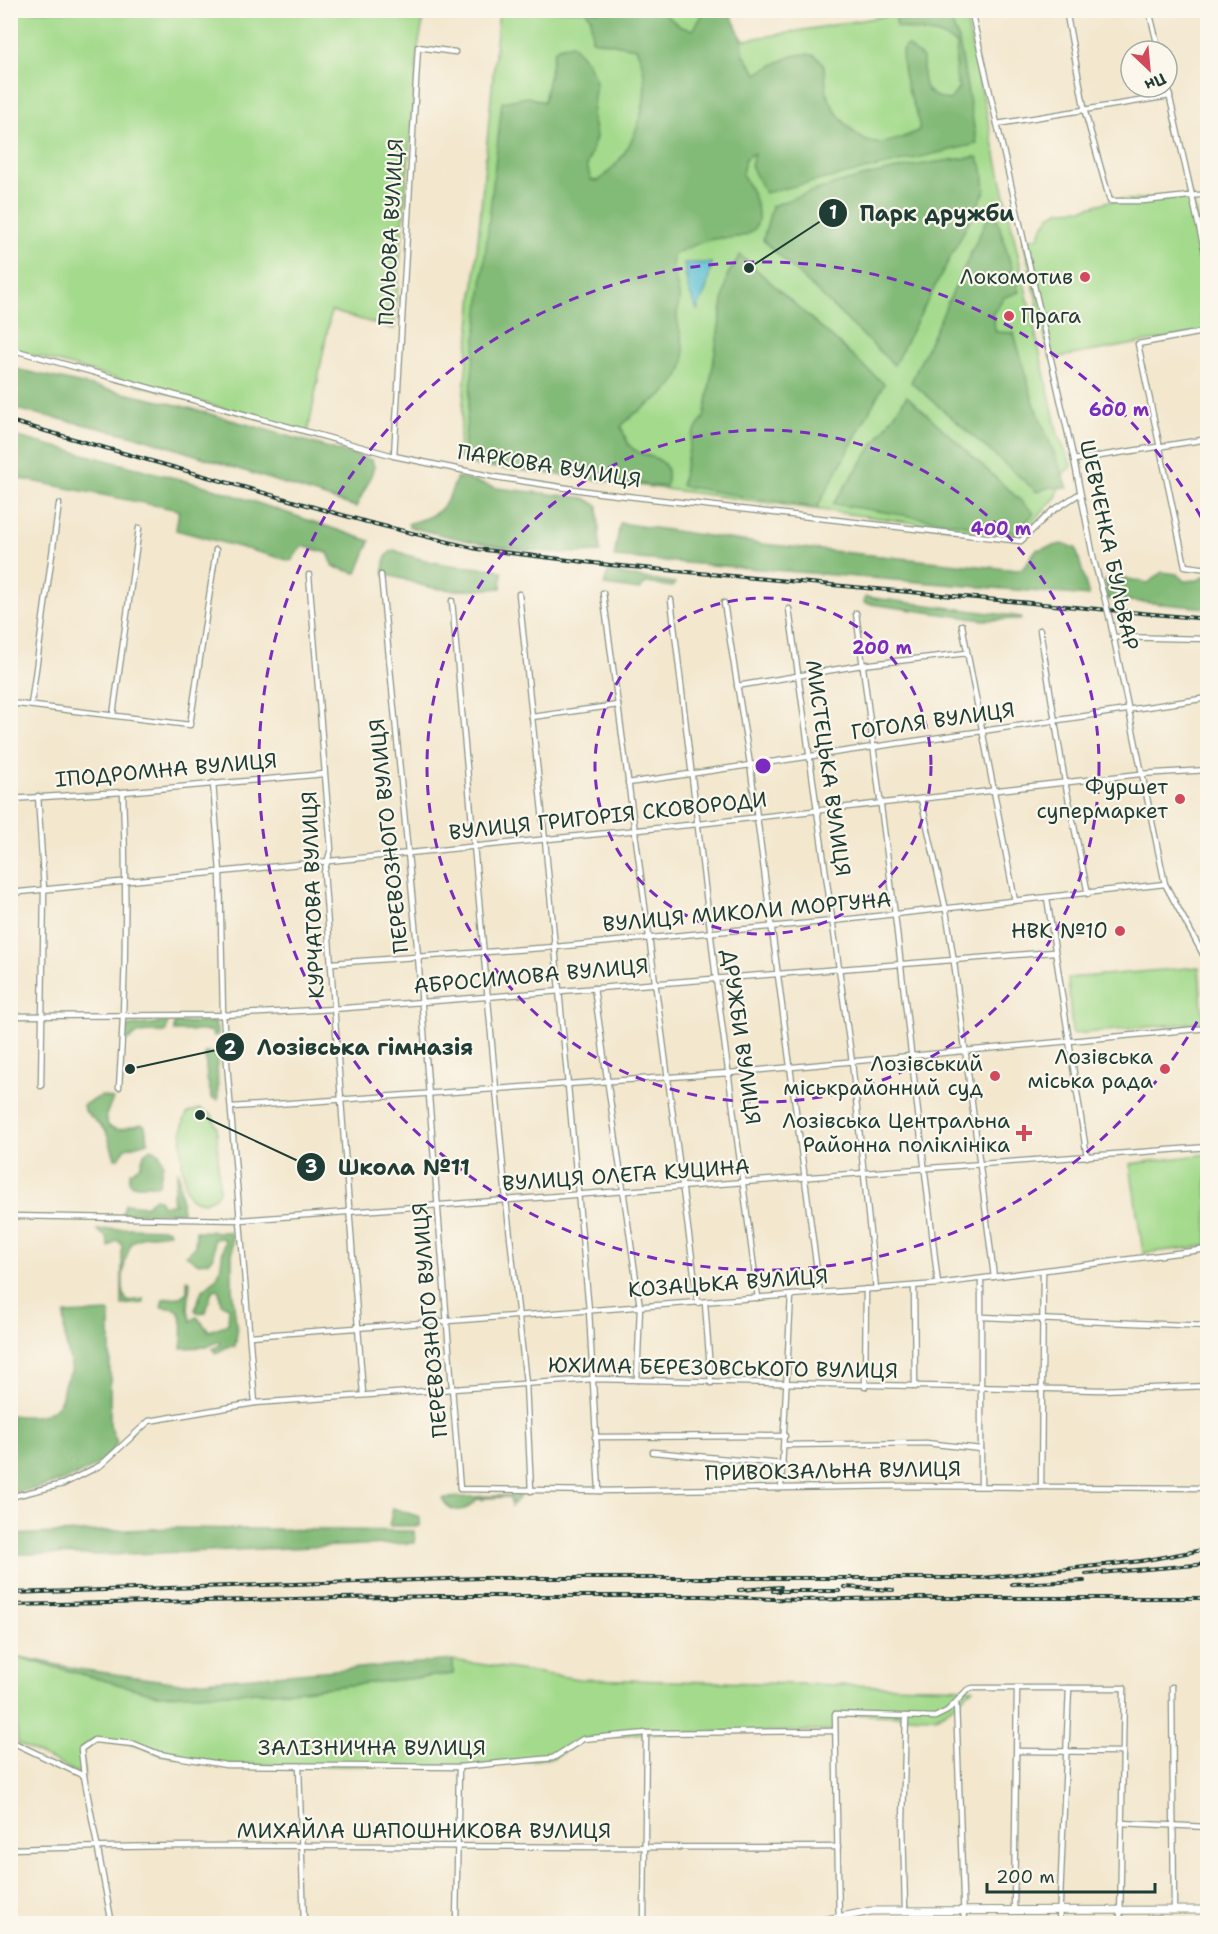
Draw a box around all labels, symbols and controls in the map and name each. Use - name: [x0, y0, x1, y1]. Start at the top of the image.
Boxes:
- north arrow: [1119, 39, 1179, 99]
- text: Пн: [1141, 68, 1169, 96]
- street label: ПОЛЬОВА ВУЛИЦЯ: [372, 138, 410, 326]
- callout: Парк дружби: [818, 193, 1027, 233]
- text: Парк дружби: [860, 199, 1014, 228]
- text: 1: [829, 201, 837, 225]
- place label: Локомотив: [960, 263, 1073, 291]
- marker: Локомотив: [1078, 270, 1092, 284]
- place label: Прага: [1021, 302, 1081, 330]
- marker: Прага: [1002, 309, 1016, 323]
- text: 600 m: [1089, 398, 1150, 422]
- street label: ШЕВЧЕНКА БУЛЬВАР: [1073, 437, 1145, 653]
- street label: ПАРКОВА ВУЛИЦЯ: [455, 438, 643, 494]
- text: 400 m: [971, 517, 1032, 541]
- text: 200 m: [852, 636, 913, 660]
- street label: МИСТЕЦЬКА ВУЛИЦЯ: [799, 658, 857, 878]
- street label: ГОГОЛЯ ВУЛИЦЯ: [849, 696, 1017, 746]
- street label: ПЕРЕВОЗНОГО ВУЛИЦЯ: [363, 717, 415, 955]
- street label: ІПОДРОМНА ВУЛИЦЯ: [54, 746, 278, 794]
- centre of rings: [753, 756, 773, 776]
- place label: Фуршет супермаркет: [1036, 773, 1168, 825]
- street label: ВУЛИЦЯ ГРИГОРІЯ СКОВОРОДИ: [448, 785, 768, 847]
- street label: КУРЧАТОВА ВУЛИЦЯ: [295, 791, 331, 999]
- marker: Фуршет супермаркет: [1173, 792, 1187, 806]
- street label: ВУЛИЦЯ МИКОЛИ МОРГУНА: [601, 885, 893, 939]
- place label: НВК №10: [1011, 917, 1108, 945]
- marker: НВК №10: [1113, 924, 1127, 938]
- street label: ДРУЖБИ ВУЛИЦЯ: [715, 948, 767, 1126]
- street label: АБРОСИМОВА ВУЛИЦЯ: [412, 952, 650, 1000]
- callout: Лозівська гімназія: [215, 1027, 486, 1067]
- text: Лозівська гімназія: [257, 1033, 473, 1062]
- text: 2: [224, 1036, 237, 1060]
- place label: Лозівська міська рада: [1028, 1043, 1153, 1095]
- place label: Лозівський міськрайонний суд: [783, 1050, 983, 1102]
- marker: Лозівська міська рада: [1158, 1062, 1172, 1076]
- marker: Лозівський міськрайонний суд: [988, 1069, 1002, 1083]
- place label: Лозівська Центральна Районна поліклініка: [782, 1107, 1010, 1159]
- marker: Лозівська Центральна Районна поліклініка: [1015, 1124, 1033, 1142]
- callout: Школа №11: [296, 1147, 482, 1187]
- street label: ВУЛИЦЯ ОЛЕГА КУЦИНА: [501, 1152, 751, 1198]
- text: Школа №11: [338, 1153, 470, 1182]
- text: 3: [305, 1155, 317, 1179]
- street label: ПЕРЕВОЗНОГО ВУЛИЦЯ: [406, 1201, 454, 1439]
- street label: КОЗАЦЬКА ВУЛИЦЯ: [627, 1262, 829, 1304]
- street label: ЮХИМА БЕРЕЗОВСЬКОГО ВУЛИЦЯ: [548, 1351, 898, 1385]
- street label: ПРИВОКЗАЛЬНА ВУЛИЦЯ: [705, 1455, 961, 1487]
- street label: ЗАЛІЗНИЧНА ВУЛИЦЯ: [258, 1734, 486, 1762]
- street label: МИХАЙЛА ШАПОШНИКОВА ВУЛИЦЯ: [237, 1817, 611, 1845]
- scale bar: [987, 1856, 1155, 1894]
- text: 200 m: [996, 1865, 1055, 1889]

